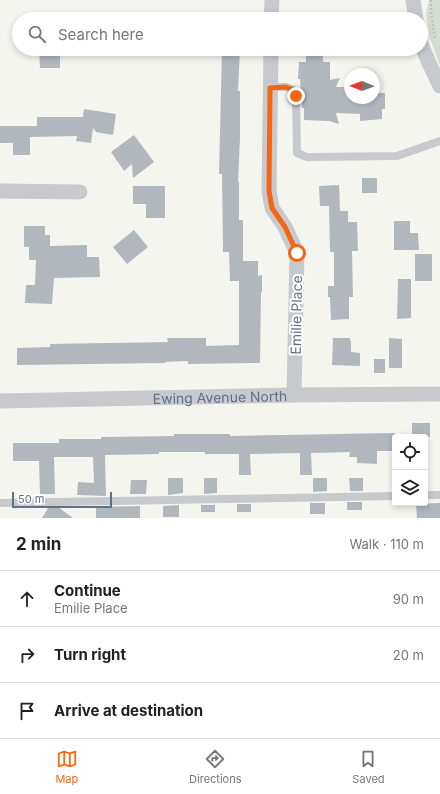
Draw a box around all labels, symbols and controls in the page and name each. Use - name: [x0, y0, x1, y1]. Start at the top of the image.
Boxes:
- search box: [12, 12, 428, 56]
- icon: search: [26, 23, 48, 45]
- text: Search here: [58, 25, 144, 44]
- north arrow: [344, 68, 380, 104]
- route end: [287, 87, 305, 105]
- route start: [288, 244, 306, 262]
- street label: Emilie Place: [287, 275, 305, 355]
- street label: Ewing Avenue North: [152, 387, 287, 406]
- map controls: [392, 434, 428, 506]
- button: locate: [392, 434, 428, 470]
- button: layers: [392, 470, 428, 506]
- scale bar: [12, 490, 112, 509]
- text: 50 m: [18, 492, 44, 506]
- text: 2 min: [16, 534, 61, 554]
- text: Walk · 110 m: [349, 536, 424, 552]
- text: Continue: [54, 581, 121, 600]
- icon: ahead: [16, 588, 38, 610]
- text: 90 m: [393, 591, 424, 607]
- text: Emilie Place: [54, 600, 128, 616]
- icon: right: [16, 644, 38, 666]
- text: Turn right: [54, 645, 126, 664]
- text: 20 m: [393, 647, 424, 663]
- icon: arrive: [16, 700, 38, 722]
- text: Arrive at destination: [54, 701, 203, 720]
- tab: Map: [55, 748, 78, 786]
- tab: Directions: [189, 748, 242, 786]
- tab: Saved: [352, 748, 385, 786]

